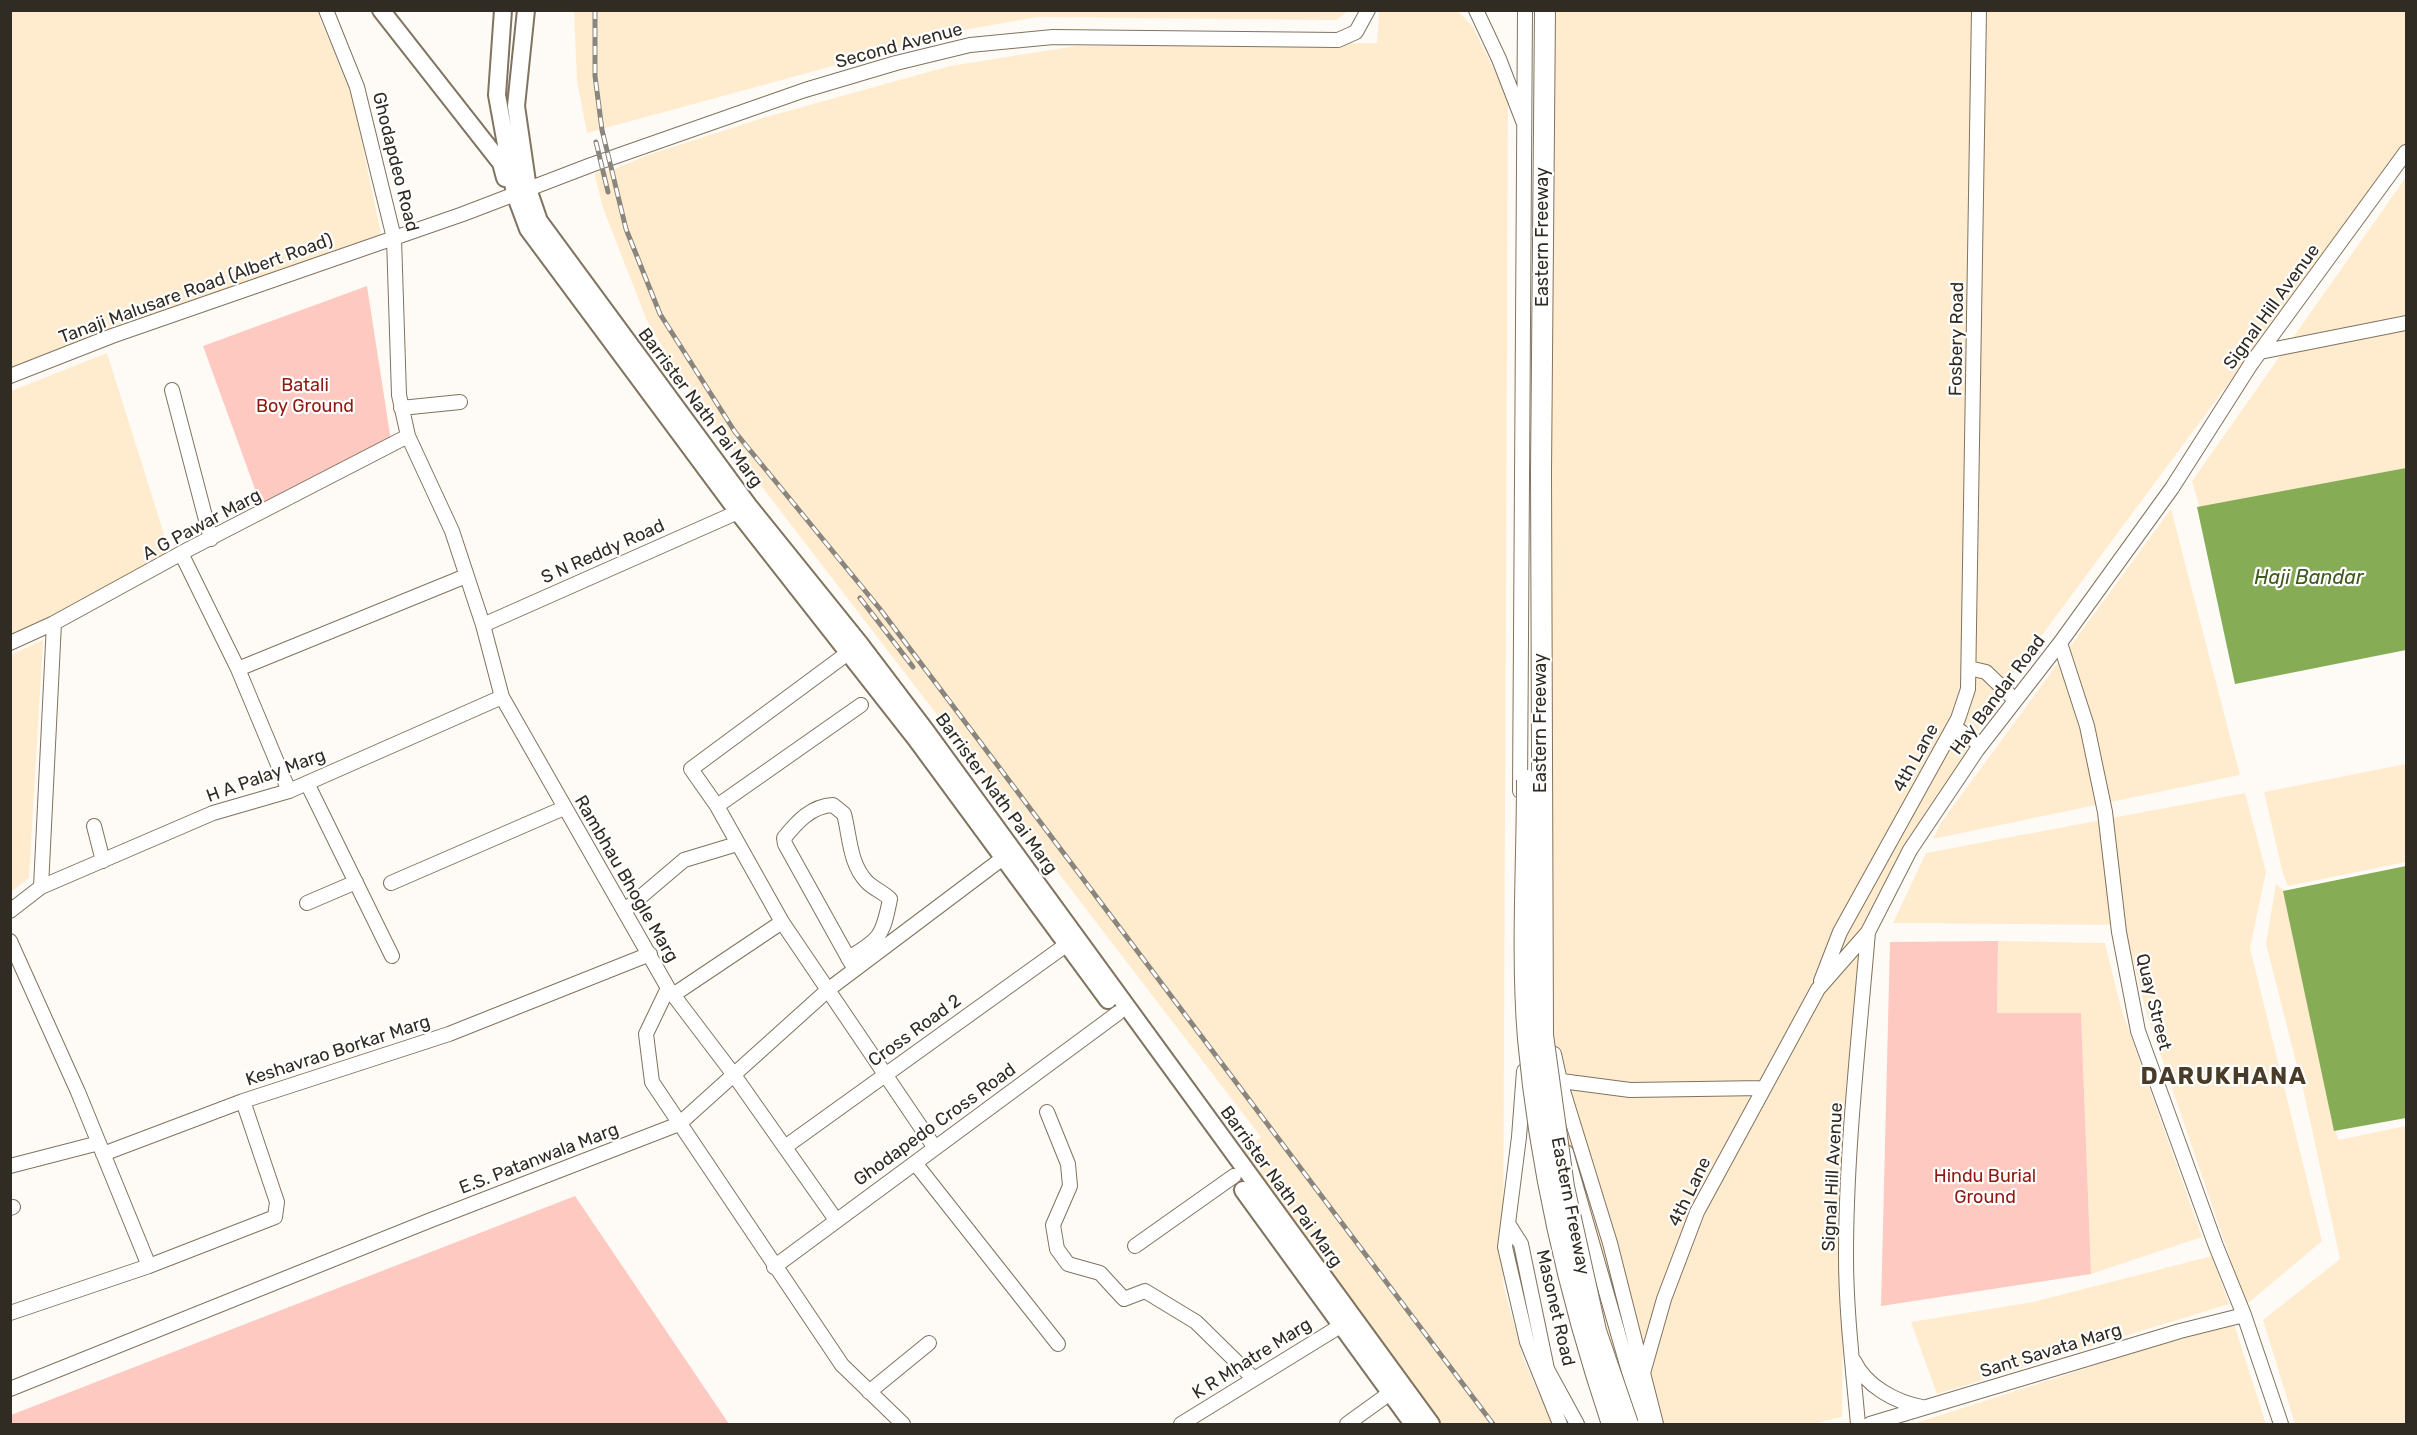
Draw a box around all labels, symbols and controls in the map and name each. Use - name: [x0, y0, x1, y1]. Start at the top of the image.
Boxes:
- street label: Second Avenue: [833, 19, 965, 73]
- street label: Ghodapdeo Road: [367, 90, 423, 234]
- street label: Eastern Freeway: [1532, 167, 1554, 307]
- street label: Tanaji Malusare Road (Albert Road): [56, 229, 336, 349]
- street label: Signal Hill Avenue: [2219, 240, 2325, 374]
- street label: Fosbery Road: [1945, 282, 1969, 396]
- street label: Barrister Nath Pai Marg: [633, 324, 767, 492]
- park label: Batali Boy Ground: [256, 375, 354, 418]
- street label: A G Pawar Marg: [139, 485, 265, 565]
- street label: S N Reddy Road: [538, 515, 668, 589]
- water label: Haji Bandar: [2254, 566, 2364, 590]
- street label: Hay Bandar Road: [1946, 631, 2050, 759]
- street label: Eastern Freeway: [1530, 653, 1552, 793]
- street label: Barrister Nath Pai Marg: [930, 709, 1062, 879]
- street label: 4th Lane: [1888, 720, 1944, 796]
- street label: H A Palay Marg: [204, 744, 328, 808]
- street label: Rambhau Bhogle Marg: [569, 792, 683, 966]
- street label: Quay Street: [2131, 951, 2175, 1053]
- street label: Cross Road 2: [864, 990, 966, 1072]
- street label: Keshavrao Borkar Marg: [243, 1011, 433, 1091]
- street label: Ghodapedo Cross Road: [850, 1059, 1020, 1191]
- district label: DARUKHANA: [2141, 1063, 2307, 1091]
- street label: Barrister Nath Pai Marg: [1215, 1102, 1347, 1272]
- street label: Signal Hill Avenue: [1818, 1102, 1848, 1252]
- street label: E.S. Patanwala Marg: [456, 1119, 622, 1199]
- street label: Eastern Freeway: [1546, 1135, 1594, 1277]
- street label: 4th Lane: [1664, 1154, 1716, 1230]
- park label: Hindu Burial Ground: [1934, 1166, 2036, 1208]
- street label: Masonet Road: [1531, 1248, 1579, 1368]
- street label: K R Mhatre Marg: [1188, 1314, 1316, 1404]
- street label: Sant Savata Marg: [1978, 1319, 2124, 1383]

